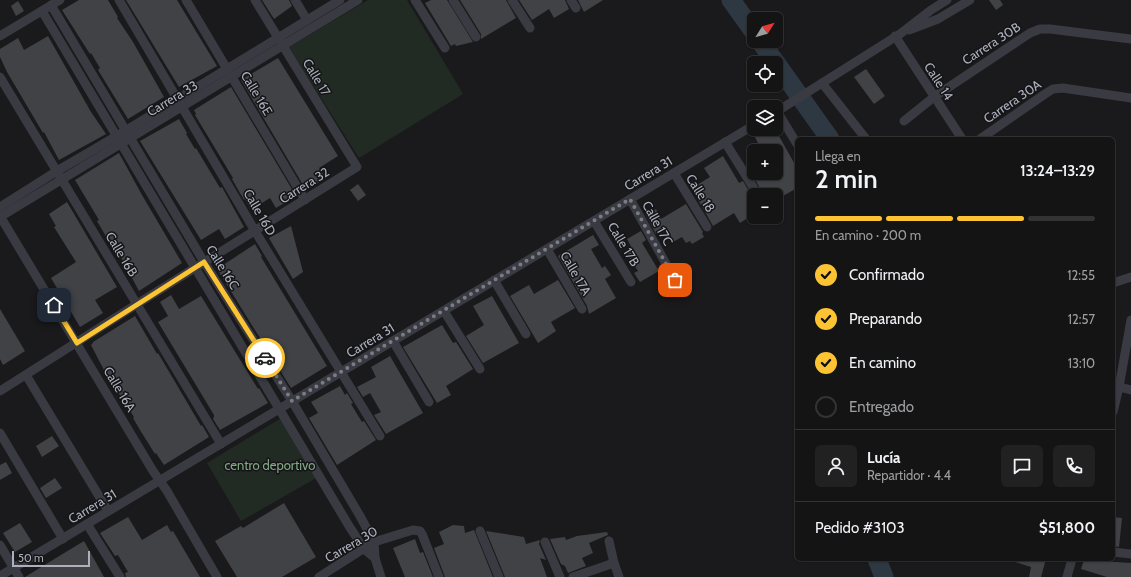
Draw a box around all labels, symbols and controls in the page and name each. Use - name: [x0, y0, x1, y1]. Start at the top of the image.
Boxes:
- north arrow: [747, 12, 783, 48]
- map controls: [747, 12, 783, 224]
- street label: Carrera 30B: [959, 18, 1023, 68]
- street label: Calle 17: [300, 55, 335, 99]
- button: locate: [747, 56, 783, 92]
- street label: Calle 14: [921, 59, 957, 103]
- street label: Calle 16E: [238, 68, 276, 118]
- street label: Carrera 30A: [980, 76, 1044, 126]
- street label: Carrera 33: [144, 77, 200, 119]
- button: layers: [747, 100, 783, 136]
- button: +: [747, 144, 783, 180]
- text: Llega en: [815, 148, 861, 164]
- street label: Carrera 31: [621, 152, 675, 194]
- text: 13:24–13:29: [1020, 162, 1095, 180]
- street label: Carrera 32: [276, 163, 332, 207]
- text: 2 min: [815, 163, 878, 195]
- street label: Calle 18: [683, 171, 719, 215]
- street label: Calle 16D: [240, 186, 280, 238]
- button: −: [747, 188, 783, 224]
- street label: Calle 17C: [639, 198, 677, 248]
- street label: Calle 17B: [605, 219, 643, 269]
- text: En camino · 200 m: [815, 227, 921, 243]
- street label: Calle 16B: [102, 229, 142, 279]
- street label: Calle 16C: [203, 242, 243, 292]
- street label: Calle 17A: [557, 248, 595, 298]
- pin: [658, 263, 692, 297]
- icon: check: [815, 264, 837, 286]
- text: Confirmado: [849, 266, 924, 284]
- text: 12:55: [1067, 267, 1095, 283]
- icon: bag: [664, 269, 686, 291]
- pin: [37, 288, 71, 322]
- icon: home: [43, 294, 65, 316]
- icon: check: [815, 308, 837, 330]
- text: Preparando: [849, 310, 922, 328]
- text: 12:57: [1068, 311, 1095, 327]
- street label: Carrera 31: [343, 319, 397, 361]
- courier: [245, 338, 285, 378]
- icon: car: [254, 347, 276, 369]
- icon: check: [815, 352, 837, 374]
- text: En camino: [849, 354, 916, 372]
- text: 13:10: [1068, 355, 1095, 371]
- street label: Calle 16A: [100, 364, 140, 414]
- text: Entregado: [849, 398, 914, 416]
- button: person: [815, 445, 857, 487]
- button: chat: [1001, 445, 1043, 487]
- button: phone: [1053, 445, 1095, 487]
- text: Lucía: [867, 449, 901, 467]
- park label: centro deportivo: [225, 457, 315, 473]
- text: Repartidor · 4.4: [867, 467, 951, 483]
- street label: Carrera 31: [65, 485, 119, 527]
- text: Pedido #3103: [815, 519, 905, 537]
- text: $51,800: [1039, 519, 1095, 537]
- street label: Carrera 30: [322, 523, 380, 565]
- scale bar: [12, 549, 90, 568]
- text: 50 m: [18, 551, 44, 565]

